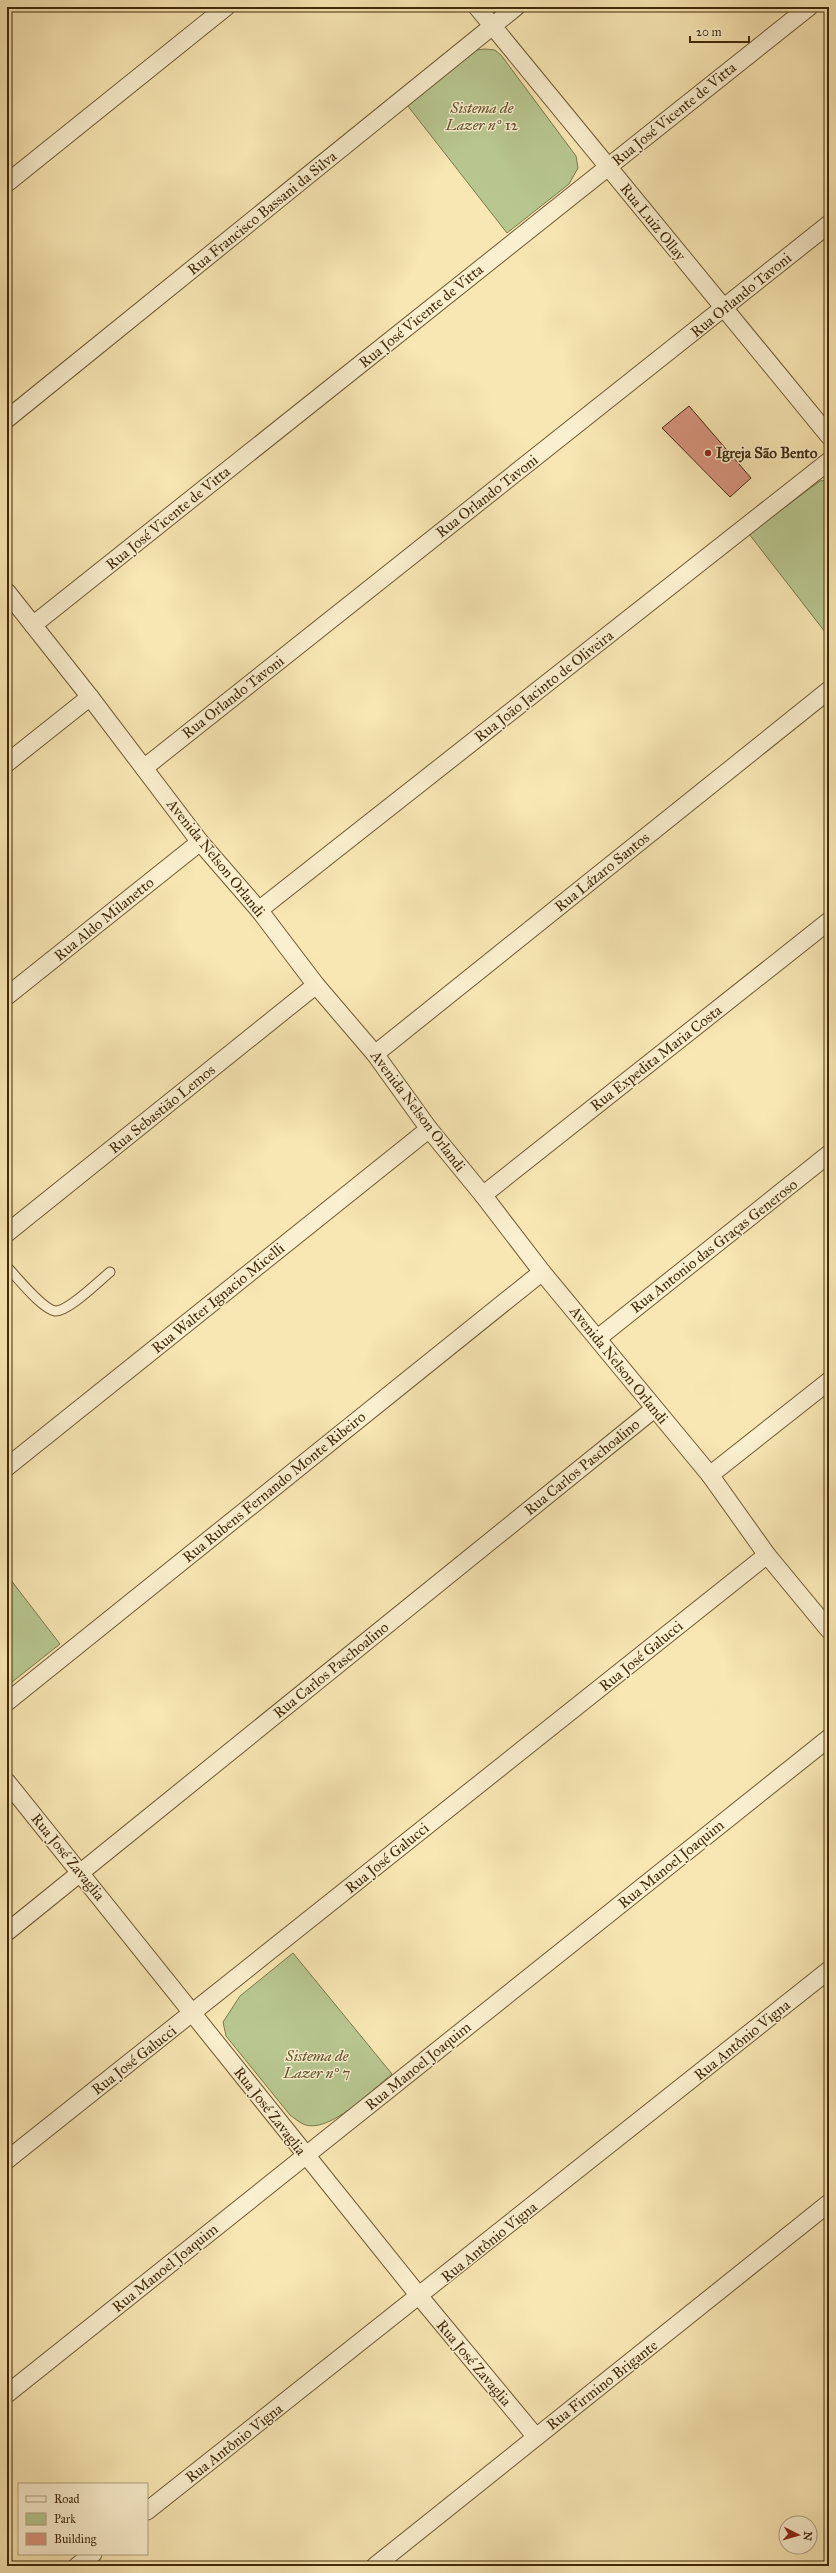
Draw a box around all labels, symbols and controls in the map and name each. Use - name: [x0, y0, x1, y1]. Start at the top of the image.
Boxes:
- scale bar: [690, 18, 749, 44]
- text: 20 m: [696, 25, 722, 39]
- street label: Rua José Vicente de Vitta: [608, 58, 741, 170]
- park label: Sistema de Lazer nº 12: [445, 99, 519, 134]
- street label: Rua Francisco Bassani da Silva: [184, 147, 341, 279]
- street label: Rua Luiz Ollay: [616, 180, 690, 265]
- street label: Rua Orlando Tavoni: [687, 249, 795, 341]
- street label: Rua José Vicente de Vitta: [355, 260, 488, 372]
- place label: Igreja São Bento: [716, 444, 818, 463]
- marker: Igreja São Bento: [703, 448, 713, 458]
- street label: Rua Orlando Tavoni: [432, 451, 542, 541]
- street label: Rua José Vicente de Vitta: [102, 462, 235, 574]
- street label: Rua João Jacinto de Oliveira: [471, 626, 618, 747]
- street label: Rua Orlando Tavoni: [178, 652, 288, 742]
- street label: Avenida Nelson Orlandi: [162, 795, 269, 921]
- street label: Rua Lázaro Santos: [551, 828, 653, 916]
- street label: Rua Aldo Milanetto: [50, 873, 158, 965]
- street label: Rua Expedita Maria Costa: [587, 1001, 726, 1115]
- street label: Avenida Nelson Orlandi: [366, 1046, 469, 1175]
- street label: Rua Sebastião Lemos: [105, 1061, 219, 1157]
- street label: Rua Antonio das Graças Generoso: [627, 1175, 801, 1317]
- street label: Rua Walter Ignacio Micelli: [148, 1239, 288, 1357]
- street label: Avenida Nelson Orlandi: [565, 1302, 672, 1428]
- street label: Rua Rubens Fernando Monte Ribeiro: [179, 1407, 369, 1566]
- street label: Rua Carlos Paschoalino: [521, 1415, 644, 1519]
- street label: Rua José Galucci: [596, 1617, 687, 1696]
- street label: Rua Carlos Paschoalino: [270, 1618, 393, 1722]
- street label: Rua José Zavaglia: [27, 1810, 109, 1905]
- street label: Rua Manoel Joaquim: [615, 1816, 728, 1913]
- street label: Rua José Galucci: [342, 1819, 433, 1898]
- street label: Rua Antônio Vigna: [690, 1995, 794, 2084]
- street label: Rua Manoel Joaquim: [362, 2018, 475, 2115]
- street label: Rua José Galucci: [88, 2021, 181, 2099]
- park label: Sistema de Lazer nº 7: [282, 2047, 351, 2082]
- street label: Rua José Zavaglia: [229, 2063, 310, 2160]
- street label: Rua Antônio Vigna: [437, 2197, 541, 2286]
- street label: Rua Manoel Joaquim: [109, 2220, 222, 2317]
- street label: Rua José Zavaglia: [432, 2316, 516, 2411]
- street label: Rua Firmino Brigante: [543, 2336, 661, 2434]
- street label: Rua Antônio Vigna: [182, 2399, 287, 2486]
- legend: [18, 2483, 148, 2555]
- text: Road: [54, 2492, 80, 2506]
- text: Park: [54, 2512, 76, 2526]
- north arrow: [778, 2515, 818, 2555]
- text: N: [800, 2531, 814, 2542]
- text: Building: [54, 2532, 97, 2547]

